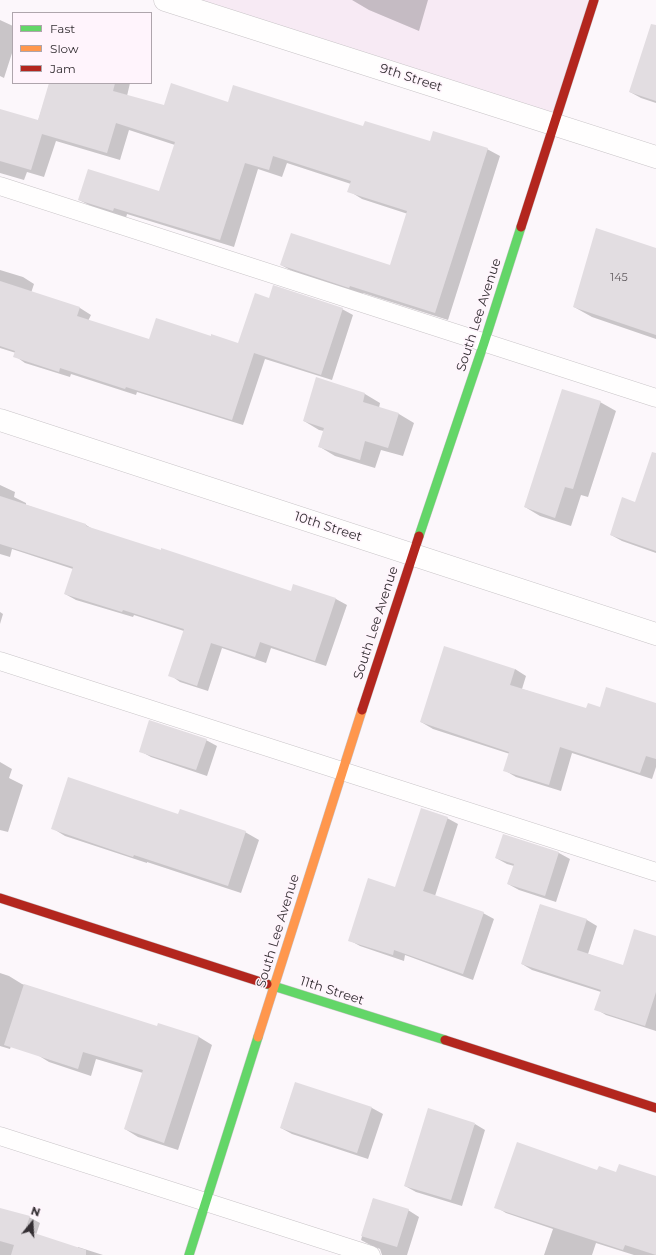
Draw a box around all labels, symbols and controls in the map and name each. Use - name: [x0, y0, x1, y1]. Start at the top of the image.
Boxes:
- legend: [12, 12, 152, 84]
- text: Fast: [50, 21, 75, 36]
- text: Slow: [50, 41, 79, 56]
- text: Jam: [50, 61, 76, 76]
- street label: 9th Street: [378, 61, 444, 95]
- street label: South Lee Avenue: [453, 256, 505, 374]
- house number: 145: [610, 271, 628, 285]
- street label: 10th Street: [292, 509, 364, 545]
- street label: South Lee Avenue: [350, 564, 402, 682]
- street label: South Lee Avenue: [253, 872, 303, 990]
- street label: 11th Street: [298, 973, 366, 1009]
- north arrow: [12, 1203, 52, 1243]
- text: N: [29, 1204, 42, 1220]

